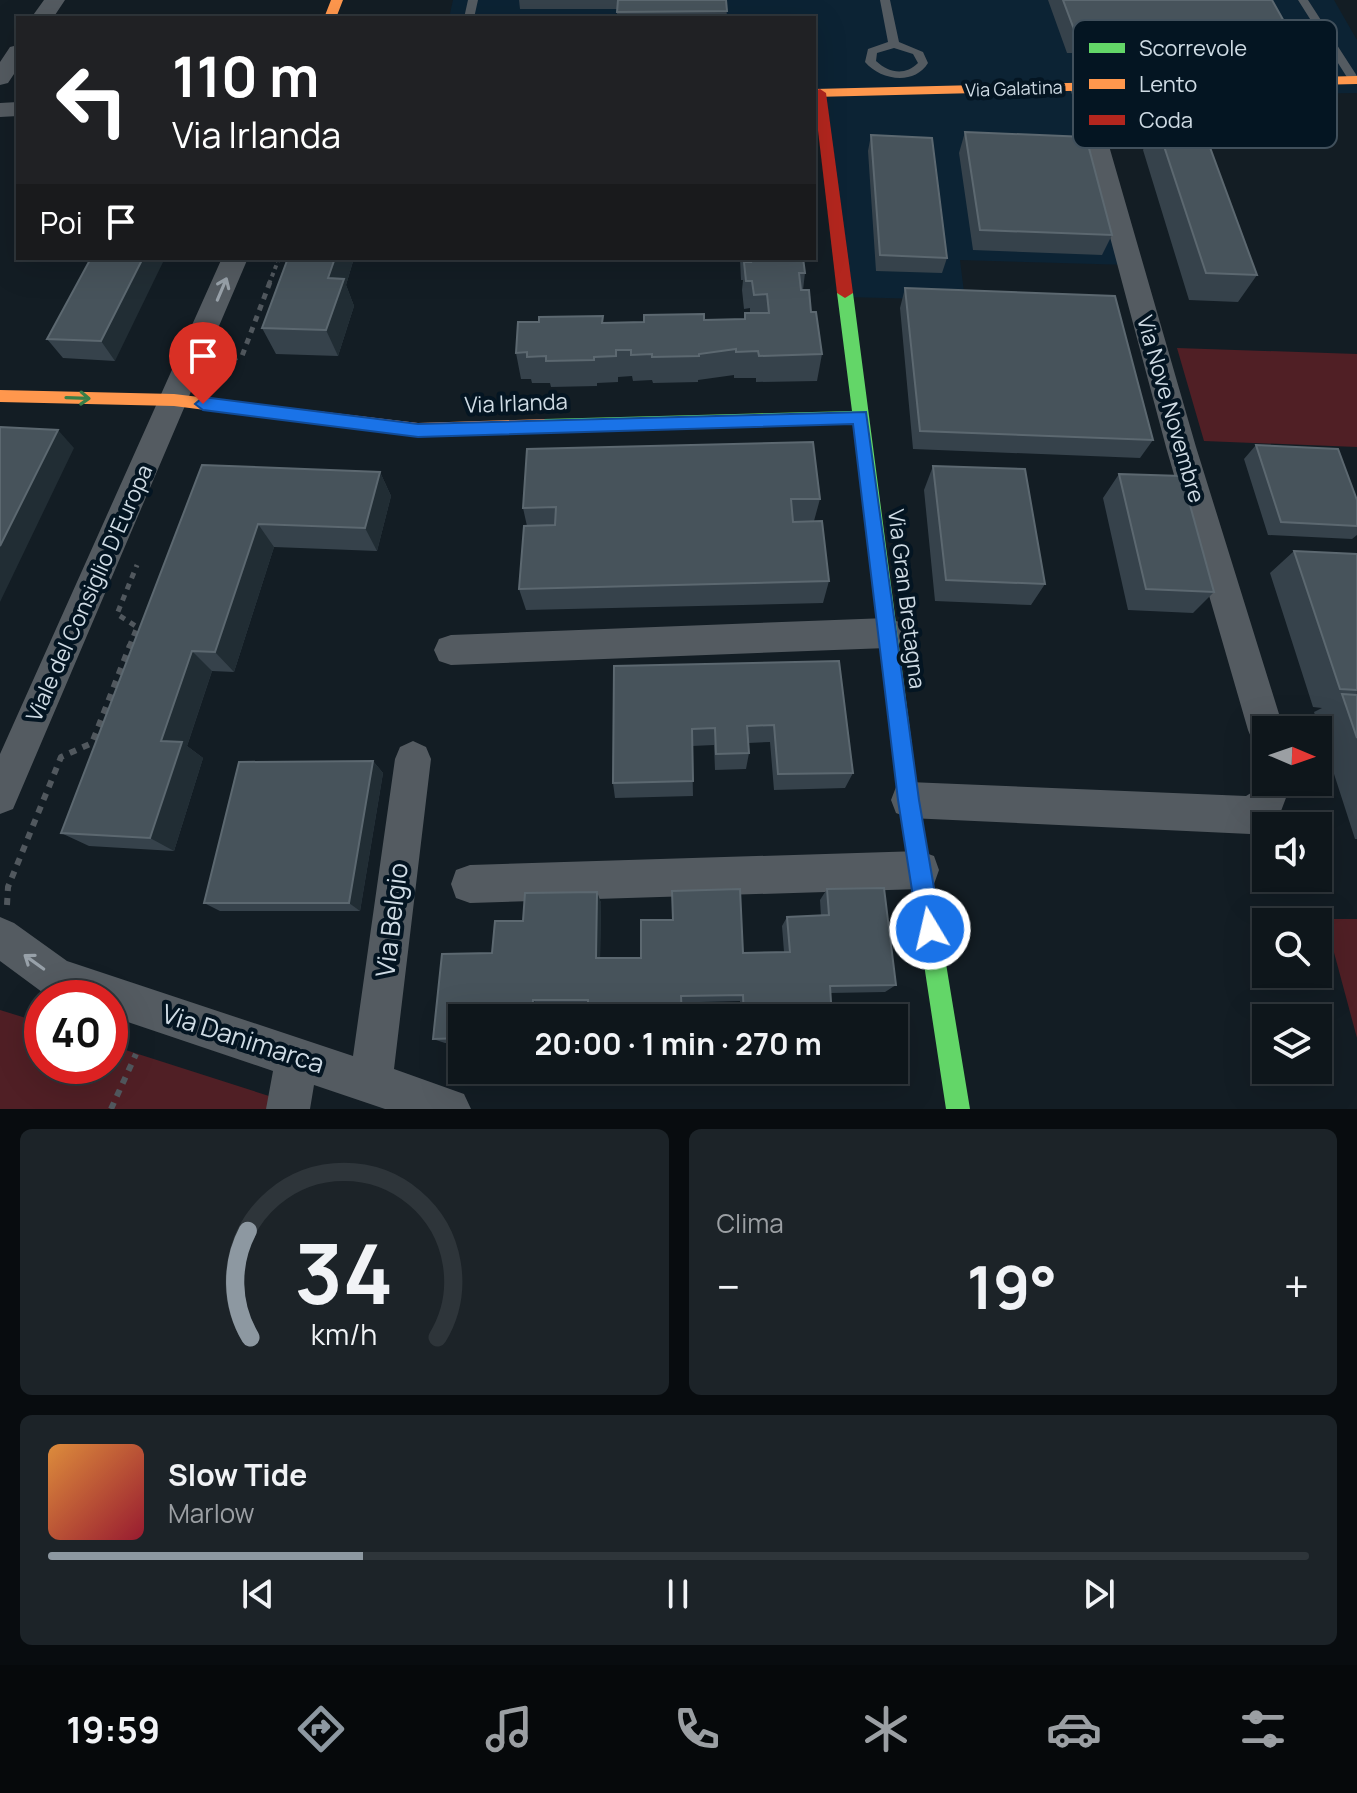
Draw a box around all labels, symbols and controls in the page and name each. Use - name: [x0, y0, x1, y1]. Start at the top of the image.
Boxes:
- legend: [1073, 20, 1337, 148]
- text: Scorrevole: [1139, 33, 1247, 63]
- text: 110 m: [172, 37, 319, 114]
- icon: left: [40, 48, 144, 152]
- text: Lento: [1139, 69, 1197, 99]
- street label: Via Galatina: [965, 74, 1063, 102]
- text: Coda: [1139, 105, 1193, 135]
- text: Via Irlanda: [172, 110, 341, 159]
- icon: arrive: [99, 200, 143, 244]
- text: Poi: [40, 202, 83, 243]
- one-way arrow: [216, 277, 231, 301]
- street label: Via Nove Novembre: [1130, 312, 1212, 506]
- pin: [169, 322, 237, 404]
- icon: arrive: [181, 334, 225, 378]
- street label: Via Irlanda: [464, 386, 568, 420]
- one-way arrow: [64, 390, 91, 405]
- street label: Viale del Consiglio D'Europa: [19, 460, 159, 726]
- street label: Via Gran Bretagna: [881, 508, 933, 690]
- north arrow: [1252, 716, 1332, 796]
- map controls: [1252, 716, 1332, 1084]
- button: sound: [1252, 812, 1332, 892]
- street label: Via Belgio: [366, 861, 416, 979]
- position arrow: [888, 887, 972, 971]
- button: search: [1252, 908, 1332, 988]
- one-way arrow: [24, 953, 45, 970]
- speed limit sign: 40: [24, 980, 128, 1084]
- street label: Via Danimarca: [158, 995, 329, 1081]
- button: layers: [1252, 1004, 1332, 1084]
- text: 20:00 · 1 min · 270 m: [534, 1023, 822, 1064]
- text: Clima: [717, 1205, 784, 1241]
- text: 34: [295, 1215, 394, 1329]
- text: 19°: [967, 1245, 1057, 1327]
- text: −: [717, 1256, 740, 1316]
- text: +: [1284, 1256, 1309, 1316]
- text: km/h: [311, 1315, 377, 1354]
- text: Slow Tide: [168, 1454, 307, 1495]
- text: Marlow: [168, 1495, 255, 1531]
- icon: previous: [236, 1572, 280, 1616]
- icon: pause: [656, 1572, 700, 1616]
- icon: next: [1077, 1572, 1121, 1616]
- icon: directions: [293, 1701, 349, 1757]
- icon: music: [481, 1701, 537, 1757]
- icon: phone: [669, 1701, 725, 1757]
- icon: climate: [858, 1701, 914, 1757]
- icon: car: [1046, 1701, 1102, 1757]
- icon: filters: [1235, 1701, 1291, 1757]
- text: 19:59: [66, 1705, 160, 1754]

